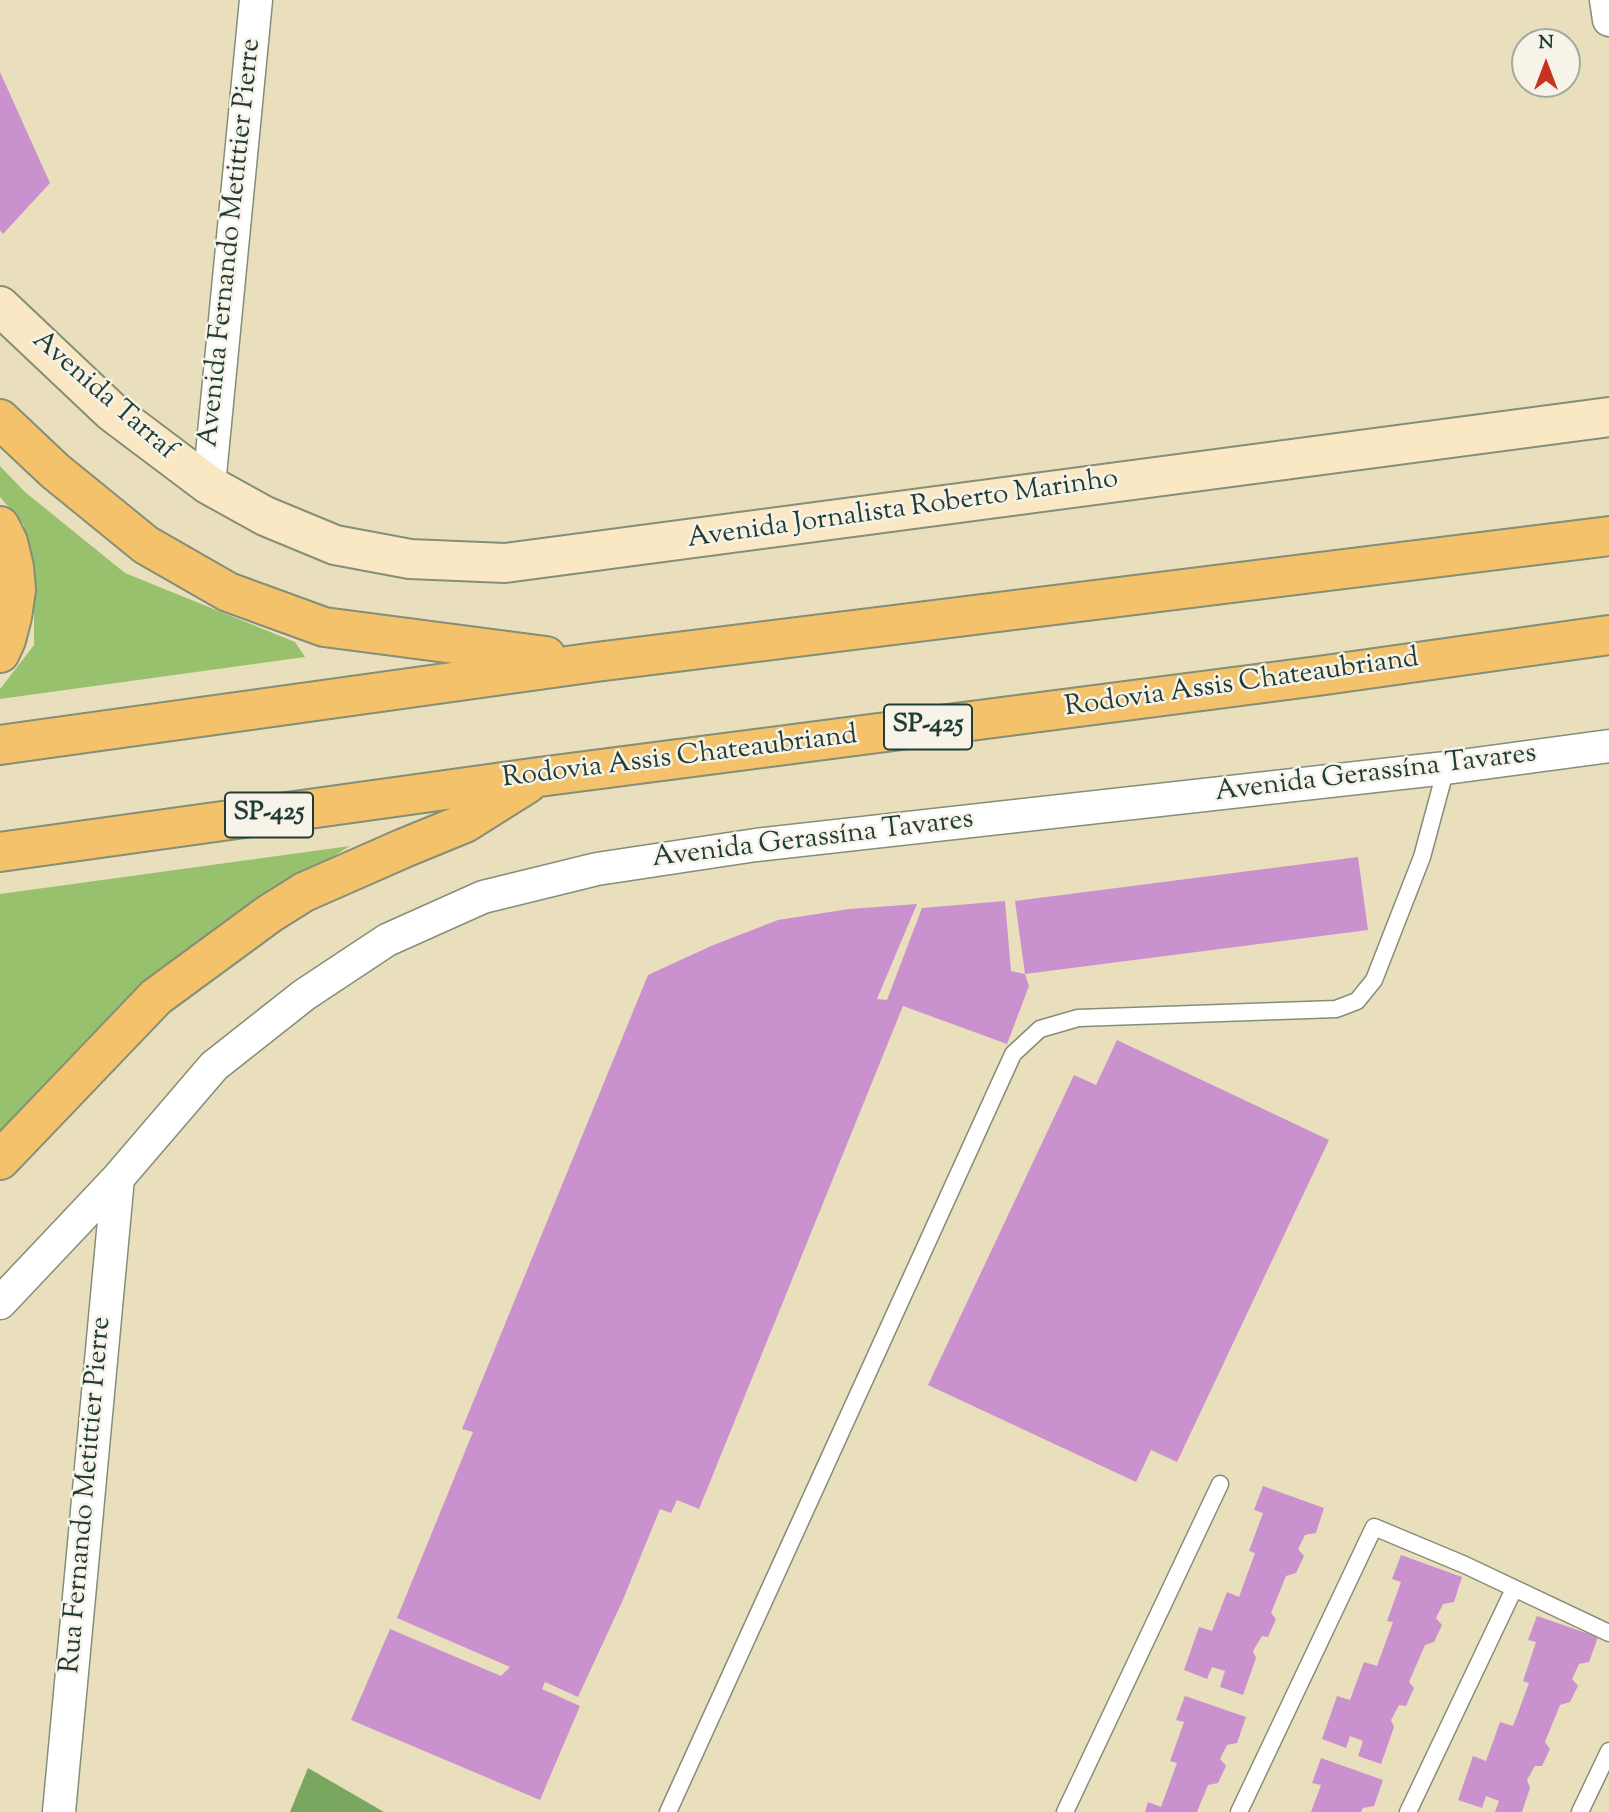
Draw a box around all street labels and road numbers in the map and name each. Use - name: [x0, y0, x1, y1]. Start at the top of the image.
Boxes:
- street label: Avenida Fernando Metittier Pierre: [194, 37, 270, 449]
- street label: Avenida Tarraf: [24, 325, 182, 469]
- street label: Avenida Jornalista Roberto Marinho: [686, 464, 1120, 558]
- street label: Rodovia Assis Chateaubriand: [1063, 644, 1421, 726]
- road number: SP-425: [884, 705, 972, 750]
- street label: Rodovia Assis Chateaubriand: [501, 721, 859, 797]
- street label: Avenida Gerassína Tavares: [1213, 739, 1539, 811]
- road number: SP-425: [225, 792, 313, 838]
- street label: Avenida Gerassína Tavares: [650, 805, 976, 877]
- street label: Rua Fernando Metittier Pierre: [56, 1315, 120, 1675]

